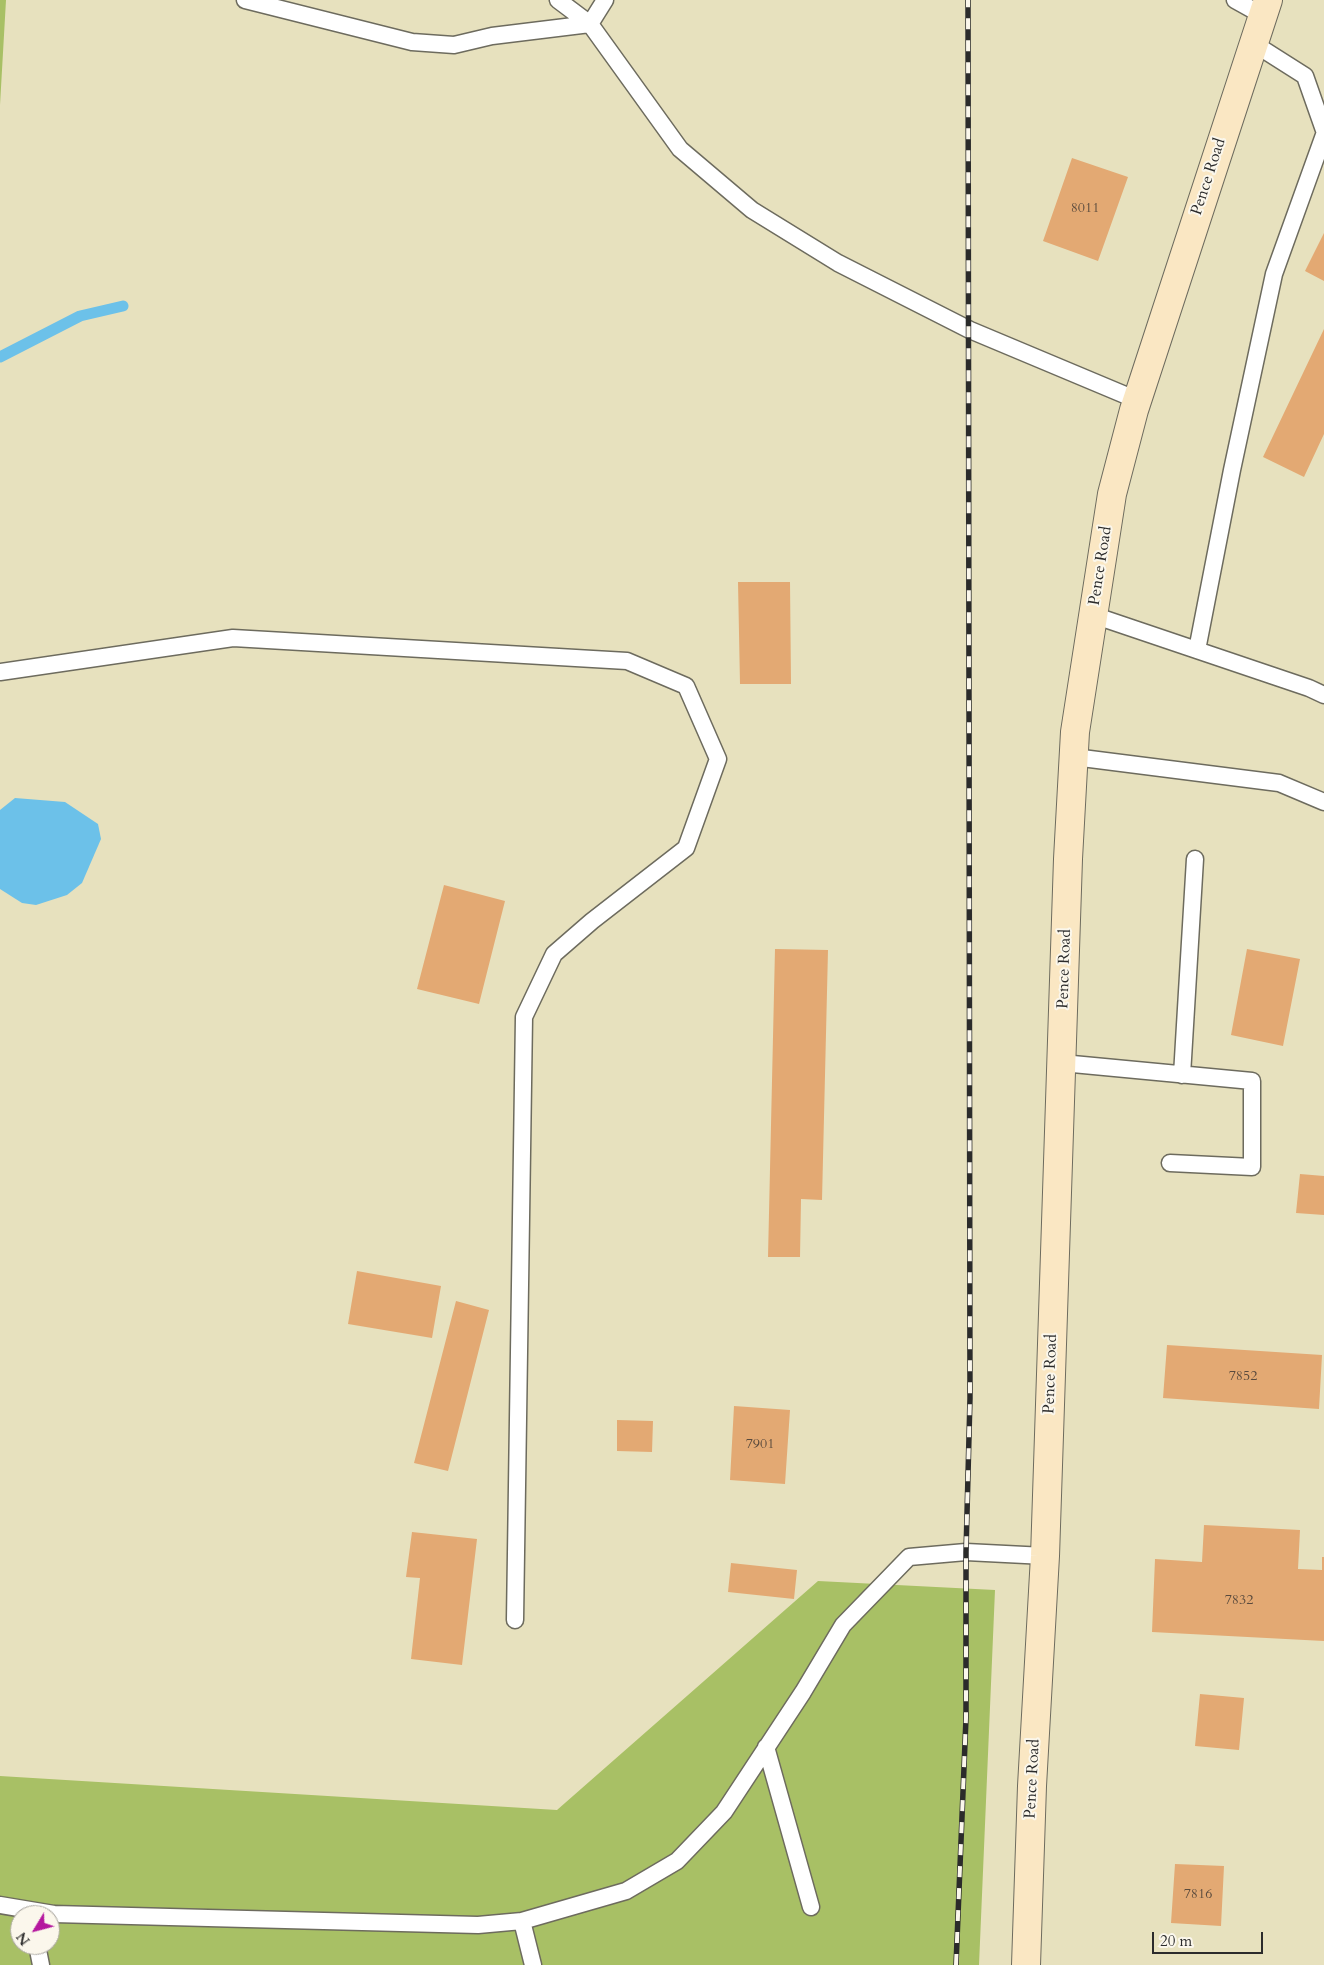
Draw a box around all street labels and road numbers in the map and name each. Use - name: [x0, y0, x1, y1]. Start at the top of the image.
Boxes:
- street label: Pence Road: [1188, 136, 1230, 218]
- street label: Pence Road: [1085, 525, 1117, 607]
- street label: Pence Road: [1054, 929, 1076, 1009]
- street label: Pence Road: [1040, 1334, 1062, 1414]
- street label: Pence Road: [1021, 1739, 1045, 1819]

